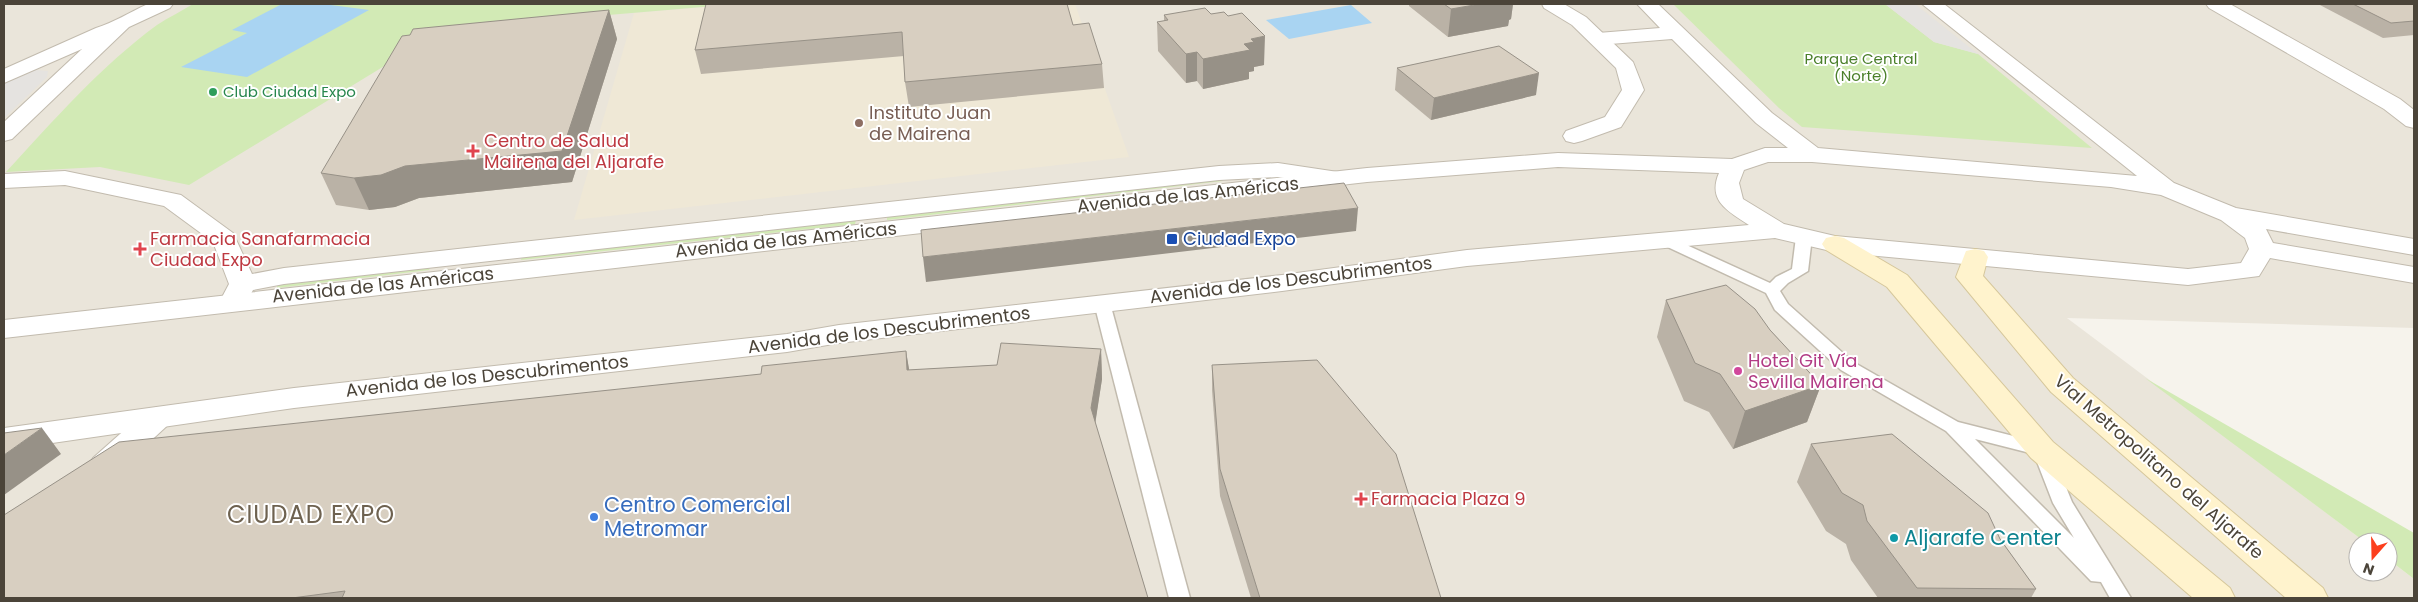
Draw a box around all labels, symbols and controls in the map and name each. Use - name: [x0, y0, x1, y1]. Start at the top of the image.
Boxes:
- park label: Parque Central (Norte): [1805, 48, 1917, 86]
- place label: Club Ciudad Expo: [223, 81, 356, 102]
- marker: Club Ciudad Expo: [207, 86, 219, 98]
- place label: Instituto Juan de Mairena: [869, 100, 991, 146]
- marker: Instituto Juan de Mairena: [853, 117, 865, 129]
- place label: Centro de Salud Mairena del Aljarafe: [484, 128, 664, 174]
- marker: Centro de Salud Mairena del Aljarafe: [466, 144, 480, 158]
- street label: Avenida de las Américas: [1076, 170, 1300, 219]
- street label: Avenida de las Américas: [674, 215, 898, 264]
- place label: Farmacia Sanafarmacia Ciudad Expo: [150, 226, 370, 272]
- place label: Ciudad Expo: [1183, 226, 1296, 251]
- marker: Ciudad Expo: [1165, 232, 1179, 246]
- marker: Farmacia Sanafarmacia Ciudad Expo: [134, 243, 146, 255]
- street label: Avenida de los Descubrimentos: [1148, 250, 1434, 309]
- street label: Avenida de las Américas: [271, 260, 495, 309]
- street label: Avenida de los Descubrimentos: [746, 300, 1032, 359]
- street label: Avenida de los Descubrimentos: [344, 348, 630, 403]
- place label: Hotel Git Vía Sevilla Mairena: [1748, 348, 1884, 394]
- marker: Hotel Git Vía Sevilla Mairena: [1732, 365, 1744, 377]
- street label: Vial Metropolitano del Aljarafe: [2049, 369, 2270, 565]
- place label: Farmacia Plaza 9: [1371, 486, 1526, 511]
- place label: Centro Comercial Metromar: [604, 490, 791, 543]
- marker: Farmacia Plaza 9: [1355, 493, 1367, 505]
- district label: CIUDAD EXPO: [227, 498, 395, 531]
- marker: Centro Comercial Metromar: [588, 511, 600, 523]
- place label: Aljarafe Center: [1904, 523, 2062, 552]
- marker: Aljarafe Center: [1888, 532, 1900, 544]
- north arrow: [2348, 532, 2398, 582]
- text: N: [2360, 558, 2377, 580]

